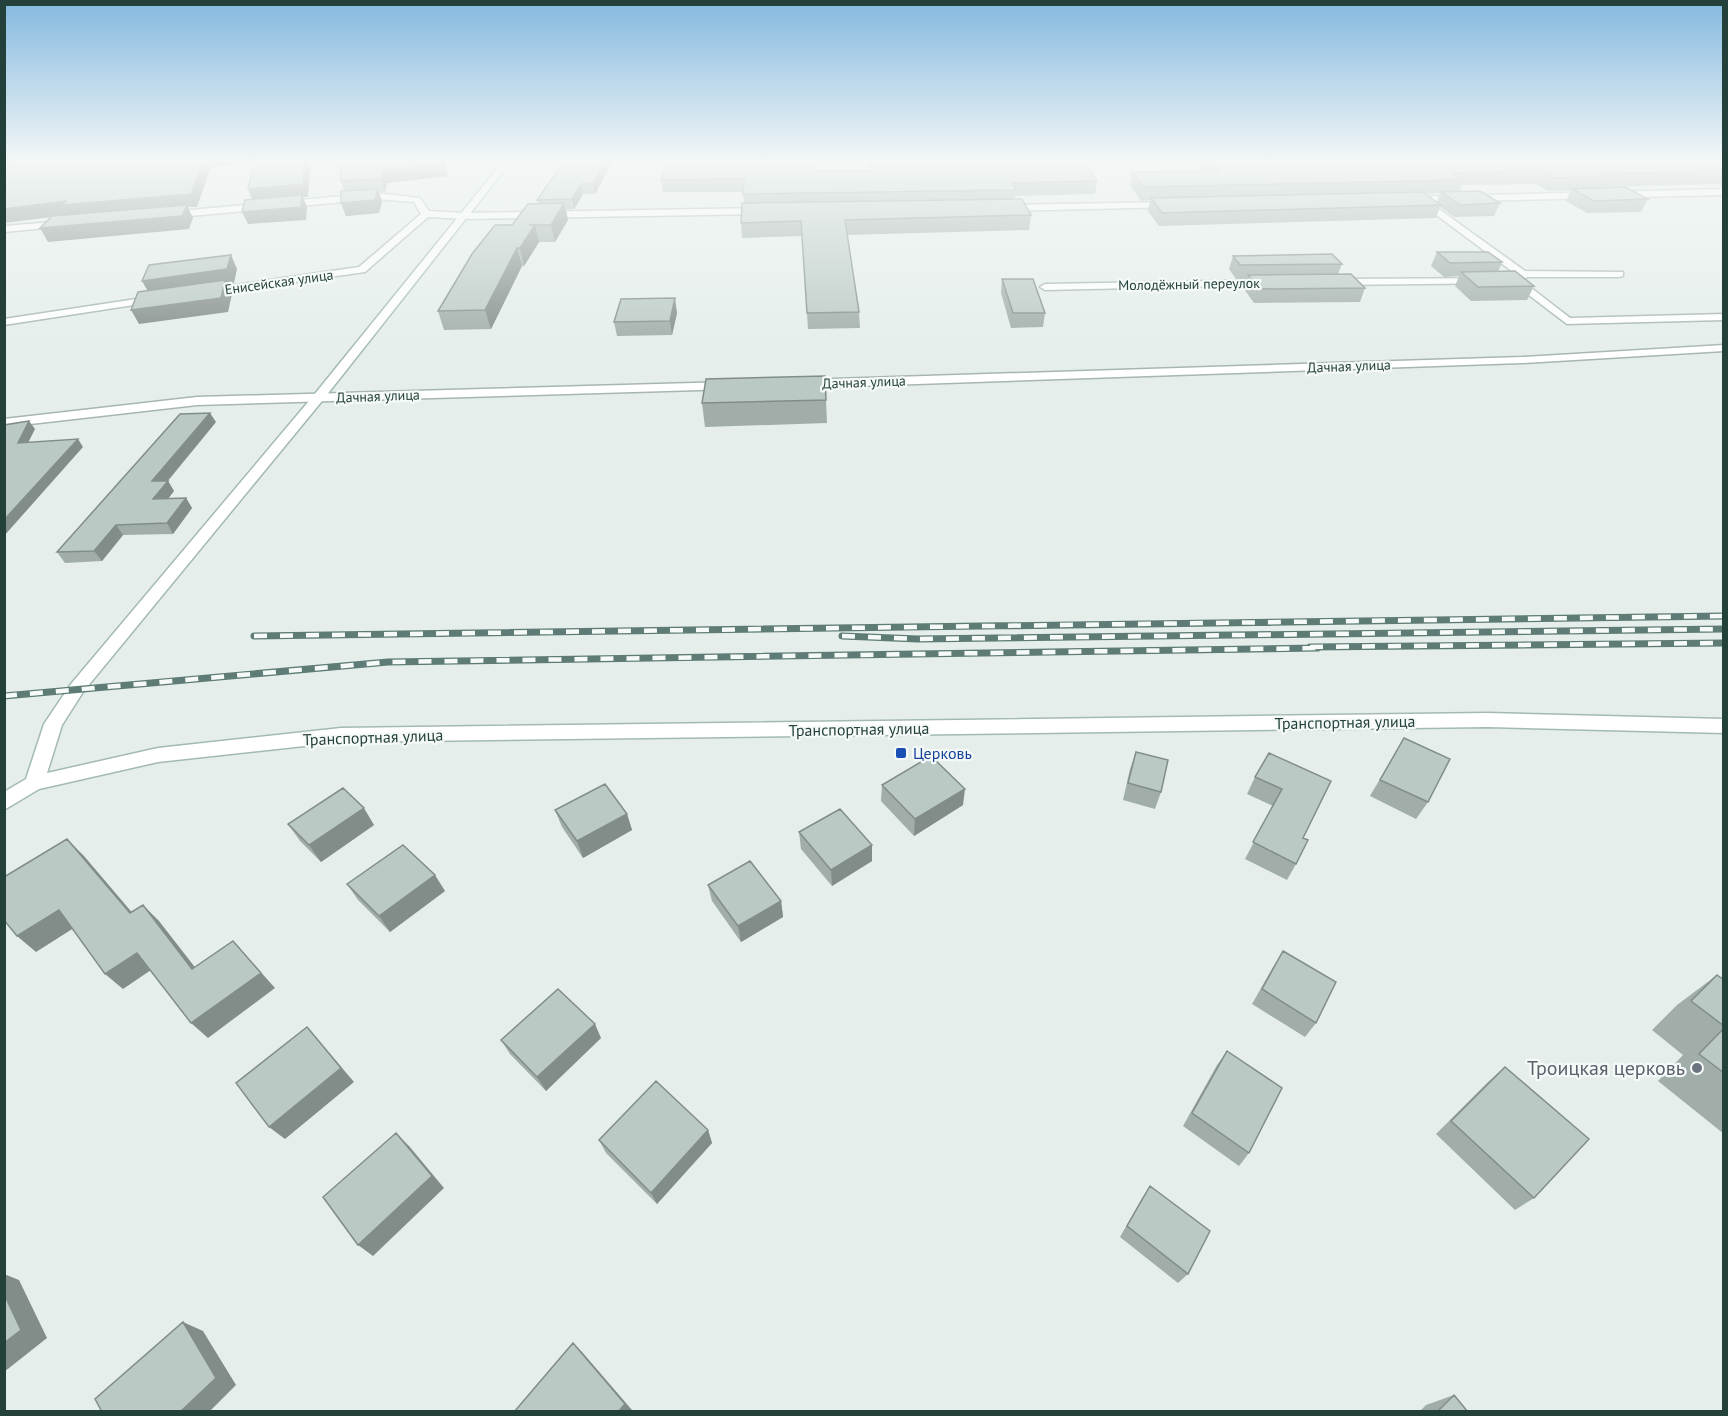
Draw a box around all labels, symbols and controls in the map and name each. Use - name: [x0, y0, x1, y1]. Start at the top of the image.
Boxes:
- street label: Енисейская улица: [224, 265, 334, 299]
- street label: Молодёжный переулок: [1118, 274, 1260, 294]
- street label: Дачная улица: [1307, 356, 1391, 376]
- street label: Дачная улица: [822, 372, 906, 392]
- street label: Дачная улица: [336, 386, 420, 406]
- street label: Транспортная улица: [1275, 711, 1415, 733]
- street label: Транспортная улица: [789, 718, 929, 740]
- street label: Транспортная улица: [302, 725, 444, 749]
- place label: Церковь: [913, 743, 972, 763]
- marker: Церковь: [894, 746, 908, 760]
- place label: Троицкая церковь: [1527, 1055, 1685, 1081]
- marker: Троицкая церковь: [1690, 1061, 1704, 1075]

